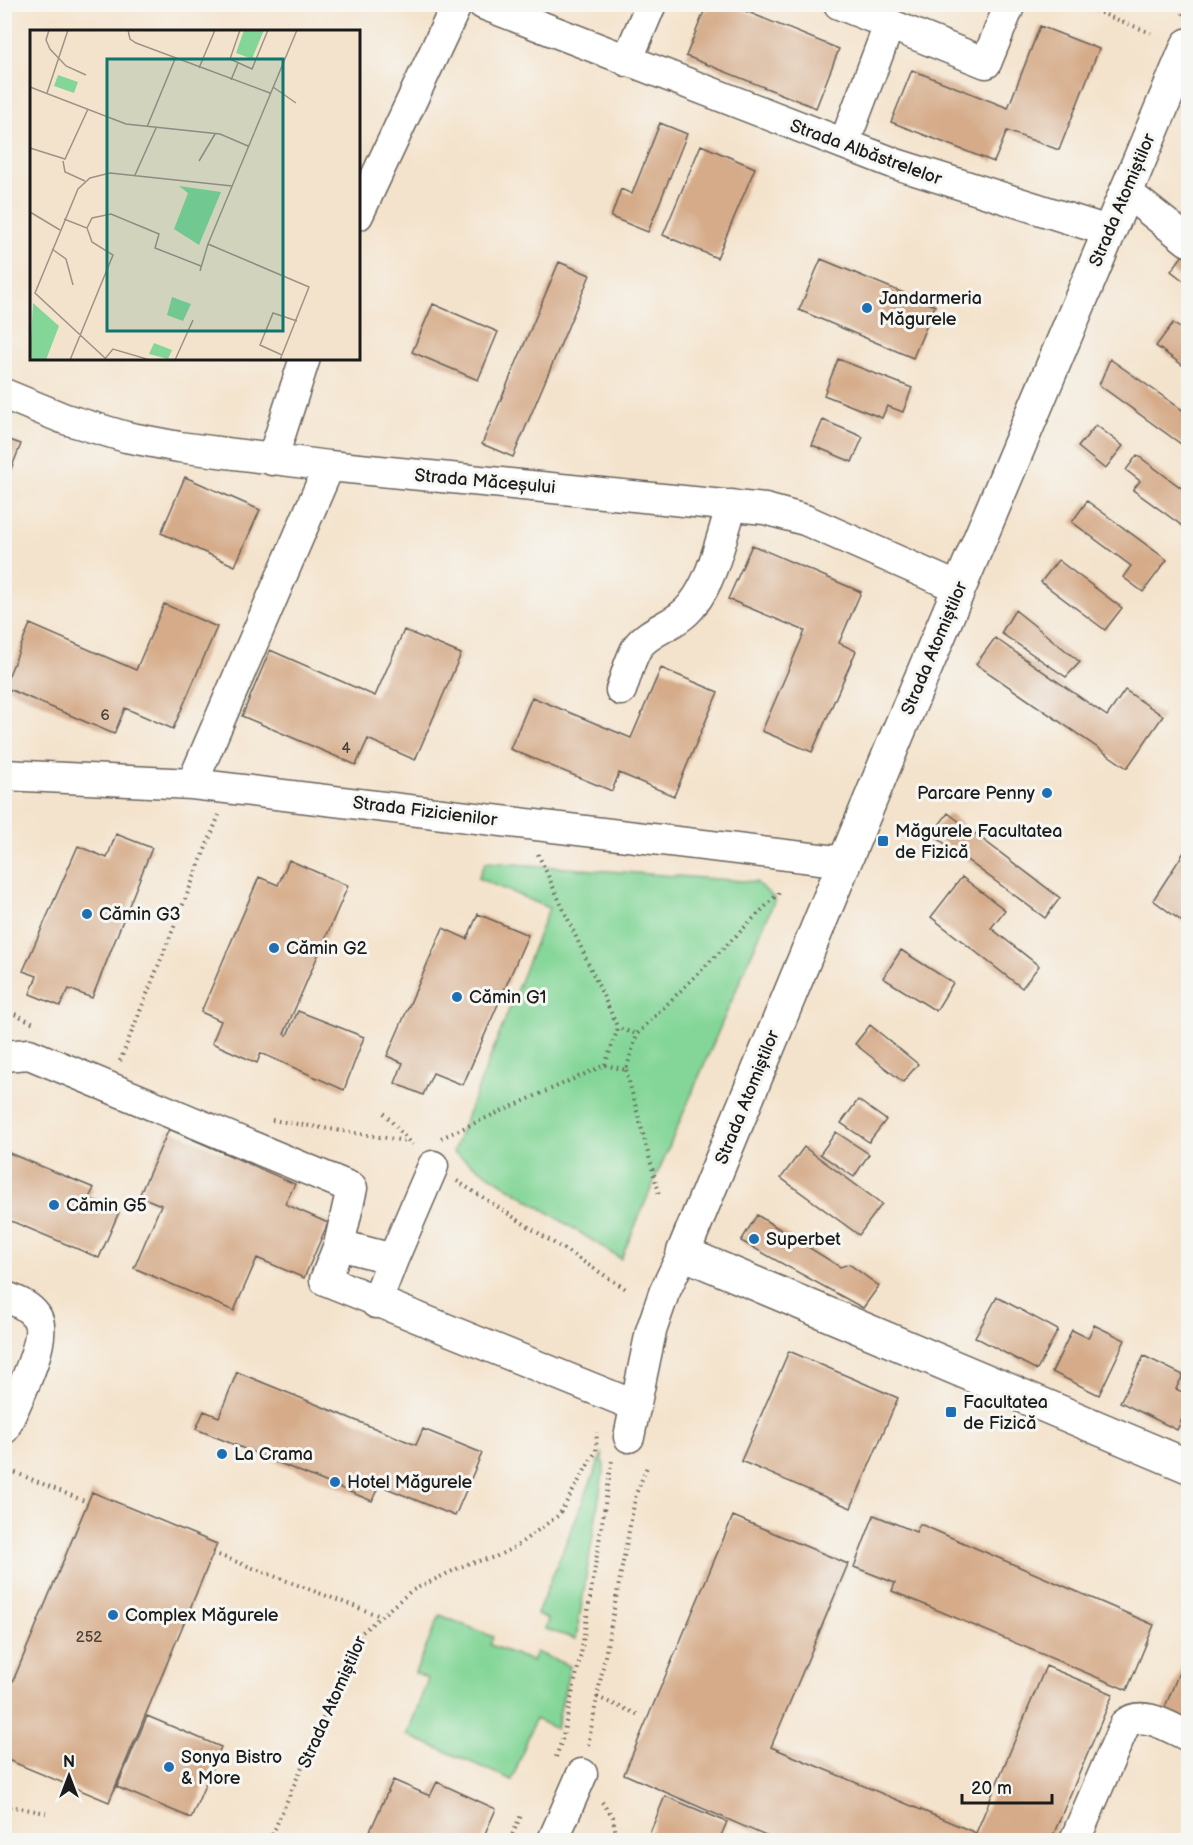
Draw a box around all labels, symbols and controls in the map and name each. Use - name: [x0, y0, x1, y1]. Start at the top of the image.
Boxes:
- inset map: [30, 30, 360, 360]
- street label: Strada Albăstrelelor: [787, 115, 945, 190]
- street label: Strada Atomiștilor: [1085, 130, 1160, 270]
- place label: Jandarmeria Măgurele: [879, 288, 982, 330]
- marker: Jandarmeria Măgurele: [860, 301, 874, 315]
- street label: Strada Măceșului: [414, 465, 556, 498]
- street label: Strada Atomiștilor: [897, 578, 972, 718]
- house number: 6: [100, 706, 110, 725]
- house number: 4: [341, 739, 351, 758]
- place label: Parcare Penny: [917, 783, 1036, 804]
- marker: Parcare Penny: [1040, 786, 1054, 800]
- street label: Strada Fizicienilor: [352, 792, 499, 831]
- place label: Măgurele Facultatea de Fizică: [895, 821, 1062, 863]
- marker: Măgurele Facultatea de Fizică: [876, 834, 890, 848]
- place label: Cămin G3: [99, 904, 181, 925]
- marker: Cămin G3: [80, 907, 94, 921]
- place label: Cămin G2: [286, 938, 368, 959]
- marker: Cămin G2: [267, 941, 281, 955]
- place label: Cămin G1: [469, 987, 547, 1008]
- marker: Cămin G1: [450, 990, 464, 1004]
- street label: Strada Atomiștilor: [711, 1027, 784, 1167]
- place label: Cămin G5: [66, 1195, 147, 1216]
- marker: Cămin G5: [47, 1198, 61, 1212]
- place label: Superbet: [766, 1229, 841, 1250]
- marker: Superbet: [747, 1232, 761, 1246]
- place label: Facultatea de Fizică: [963, 1392, 1048, 1434]
- marker: Facultatea de Fizică: [944, 1405, 958, 1419]
- place label: La Crama: [234, 1444, 313, 1465]
- marker: La Crama: [215, 1447, 229, 1461]
- place label: Hotel Măgurele: [347, 1472, 473, 1493]
- marker: Hotel Măgurele: [328, 1475, 342, 1489]
- place label: Complex Măgurele: [125, 1605, 279, 1626]
- marker: Complex Măgurele: [106, 1608, 120, 1622]
- house number: 252: [76, 1628, 102, 1647]
- street label: Strada Atomiștilor: [294, 1632, 371, 1772]
- north arrow: [39, 1746, 99, 1806]
- place label: Sonya Bistro & More: [181, 1747, 282, 1789]
- text: N: [63, 1753, 75, 1772]
- marker: Sonya Bistro & More: [162, 1760, 176, 1774]
- scale bar: [962, 1767, 1052, 1805]
- text: 20 m: [971, 1778, 1012, 1799]

